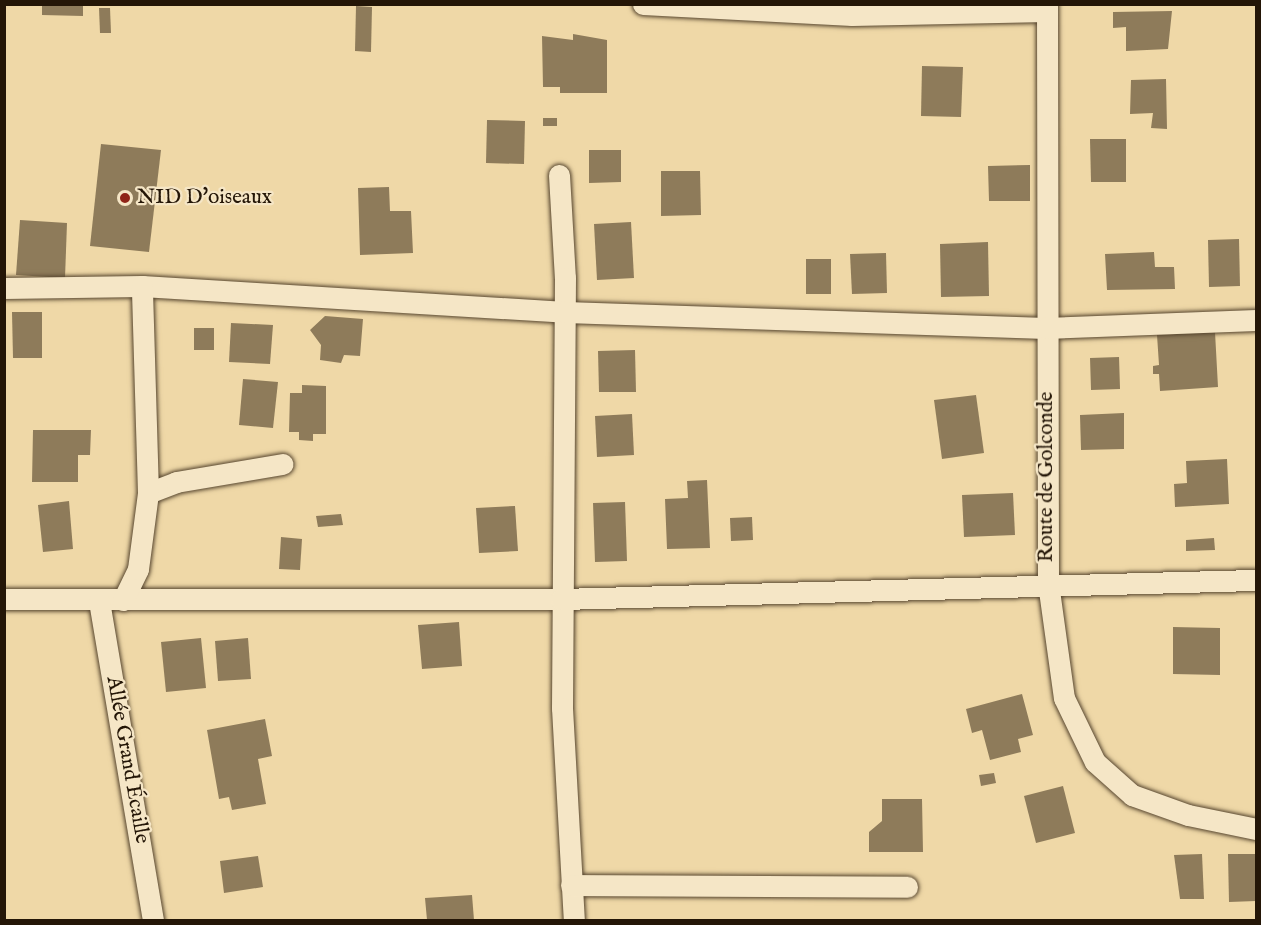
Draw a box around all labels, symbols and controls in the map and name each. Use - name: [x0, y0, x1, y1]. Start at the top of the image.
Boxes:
- place label: NID D'oiseaux: [137, 185, 272, 211]
- marker: NID D'oiseaux: [118, 191, 132, 205]
- street label: Route de Golconde: [1034, 392, 1060, 562]
- street label: Allée Grand Écaille: [100, 674, 154, 846]

